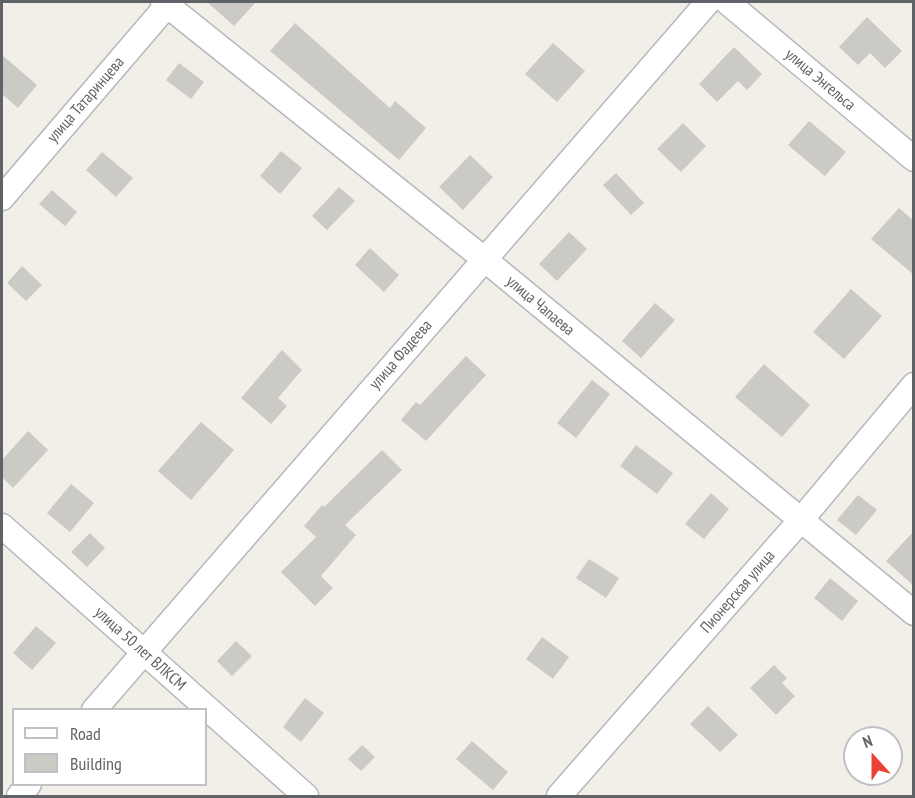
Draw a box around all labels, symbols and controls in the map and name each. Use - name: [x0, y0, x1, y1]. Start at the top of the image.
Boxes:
- street label: улица Энгельса: [781, 45, 859, 115]
- street label: улица Татаринцева: [44, 53, 128, 147]
- street label: улица Чапаева: [502, 272, 578, 340]
- street label: улица Фадеева: [366, 316, 436, 394]
- street label: Пионерская улица: [697, 547, 779, 637]
- street label: улица 50 лет ВЛКСМ: [90, 603, 190, 695]
- legend: [12, 708, 207, 786]
- text: Road: [70, 722, 101, 745]
- north arrow: [843, 726, 903, 786]
- text: N: [860, 730, 875, 752]
- text: Building: [70, 752, 122, 775]

